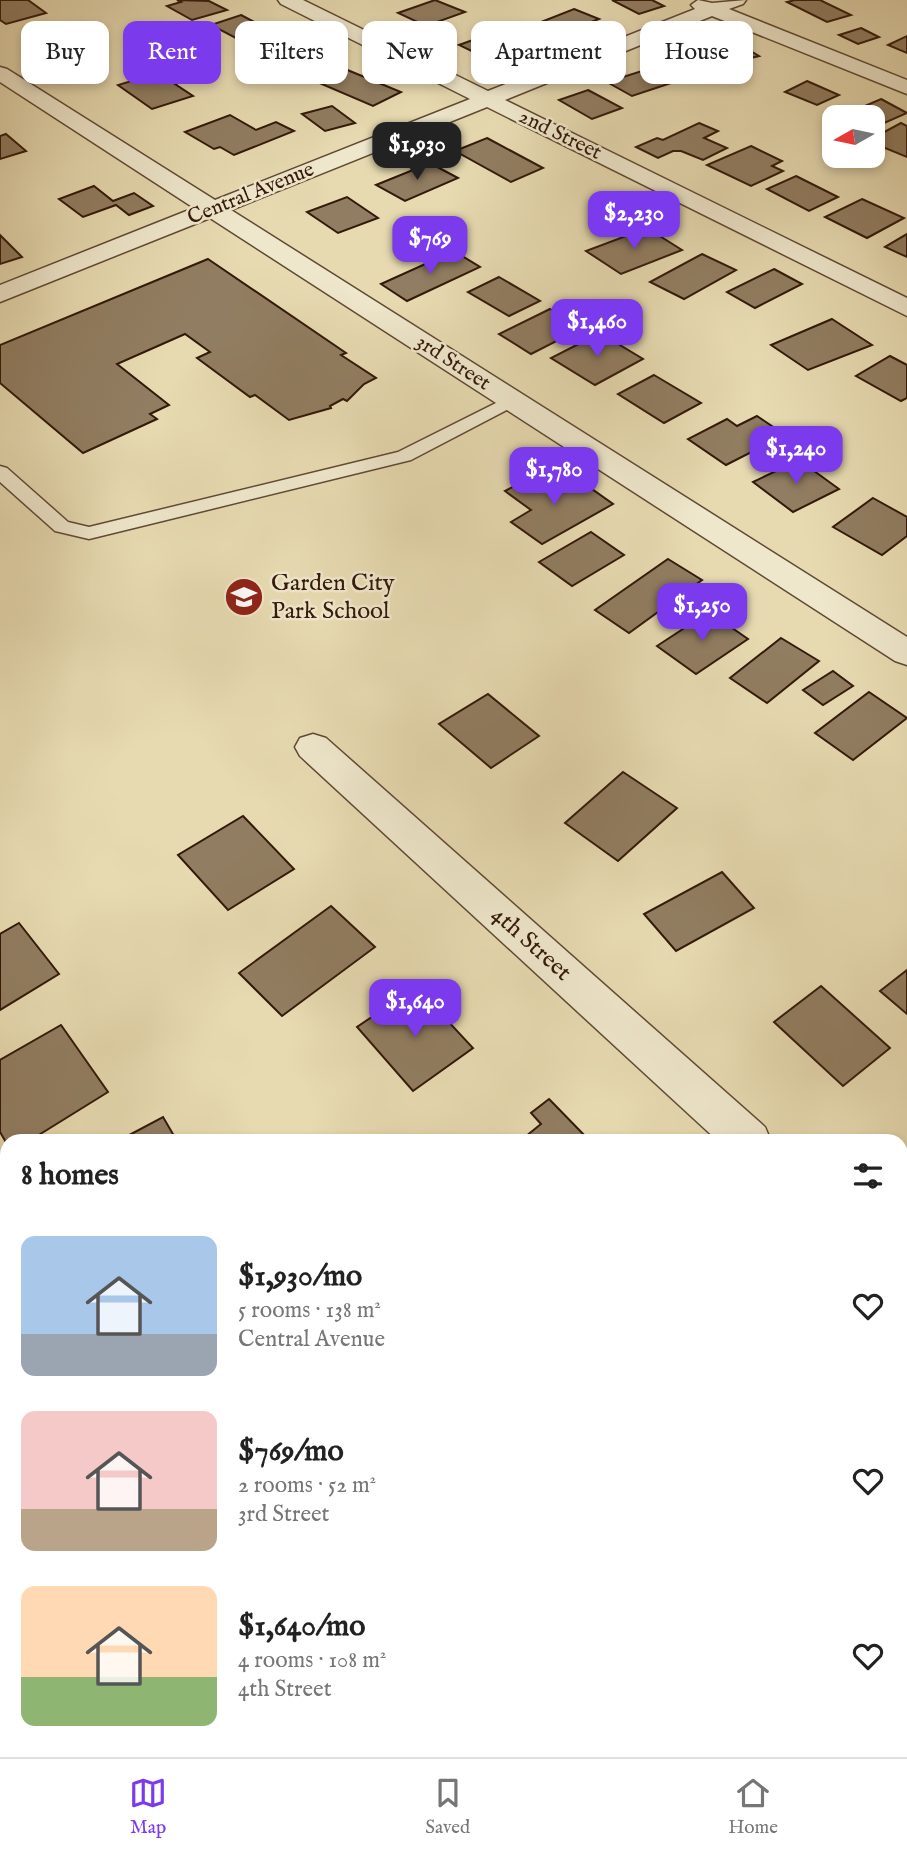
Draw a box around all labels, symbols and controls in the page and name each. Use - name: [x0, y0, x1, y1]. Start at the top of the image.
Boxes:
- chip: Buy: [21, 21, 109, 84]
- chip: Rent: [123, 21, 221, 84]
- chip: Filters: [235, 21, 348, 84]
- chip: New: [362, 21, 457, 84]
- chip: Apartment: [471, 21, 626, 84]
- chip: House: [640, 21, 753, 84]
- street label: 2nd Street: [514, 103, 606, 167]
- north arrow: [822, 105, 886, 168]
- map controls: [822, 105, 885, 168]
- pin: $1,930: [360, 122, 474, 182]
- text: $1,930: [388, 130, 446, 159]
- street label: Central Avenue: [184, 156, 319, 232]
- pin: $2,230: [577, 191, 691, 251]
- text: $2,230: [604, 199, 664, 228]
- pin: $769: [389, 216, 471, 276]
- text: $769: [408, 224, 452, 253]
- pin: $1,460: [540, 300, 654, 359]
- text: $1,460: [567, 307, 627, 336]
- street label: 3rd Street: [411, 329, 495, 397]
- pin: $1,240: [739, 426, 853, 486]
- text: $1,240: [766, 434, 826, 463]
- pin: $1,780: [497, 448, 611, 507]
- text: $1,780: [525, 455, 583, 484]
- place label: Garden City Park School: [271, 568, 395, 627]
- school or university icon: Garden City Park School: [223, 576, 265, 618]
- pin: $1,250: [645, 584, 759, 643]
- text: $1,250: [673, 591, 731, 620]
- street label: 4th Street: [484, 900, 578, 988]
- pin: $1,640: [358, 979, 472, 1039]
- text: $1,640: [385, 987, 445, 1016]
- text: 8 homes: [21, 1157, 119, 1195]
- icon: filters: [849, 1157, 887, 1195]
- text: $1,930/mo: [238, 1258, 362, 1296]
- icon: home: [77, 1264, 161, 1348]
- icon: heart: [849, 1287, 887, 1325]
- text: 5 rooms · 138 m²: [238, 1296, 381, 1325]
- text: Central Avenue: [238, 1325, 385, 1354]
- text: $769/mo: [238, 1433, 344, 1471]
- icon: home: [77, 1439, 161, 1523]
- icon: heart: [849, 1462, 887, 1500]
- text: 2 rooms · 52 m²: [238, 1471, 376, 1500]
- text: 3rd Street: [238, 1500, 329, 1529]
- text: $1,640/mo: [238, 1608, 365, 1646]
- icon: home: [77, 1614, 161, 1698]
- icon: heart: [849, 1637, 887, 1675]
- text: 4 rooms · 108 m²: [238, 1646, 386, 1675]
- text: 4th Street: [238, 1675, 332, 1704]
- tab: Map: [129, 1774, 167, 1840]
- tab: Saved: [425, 1774, 470, 1840]
- tab: Home: [728, 1774, 778, 1840]

